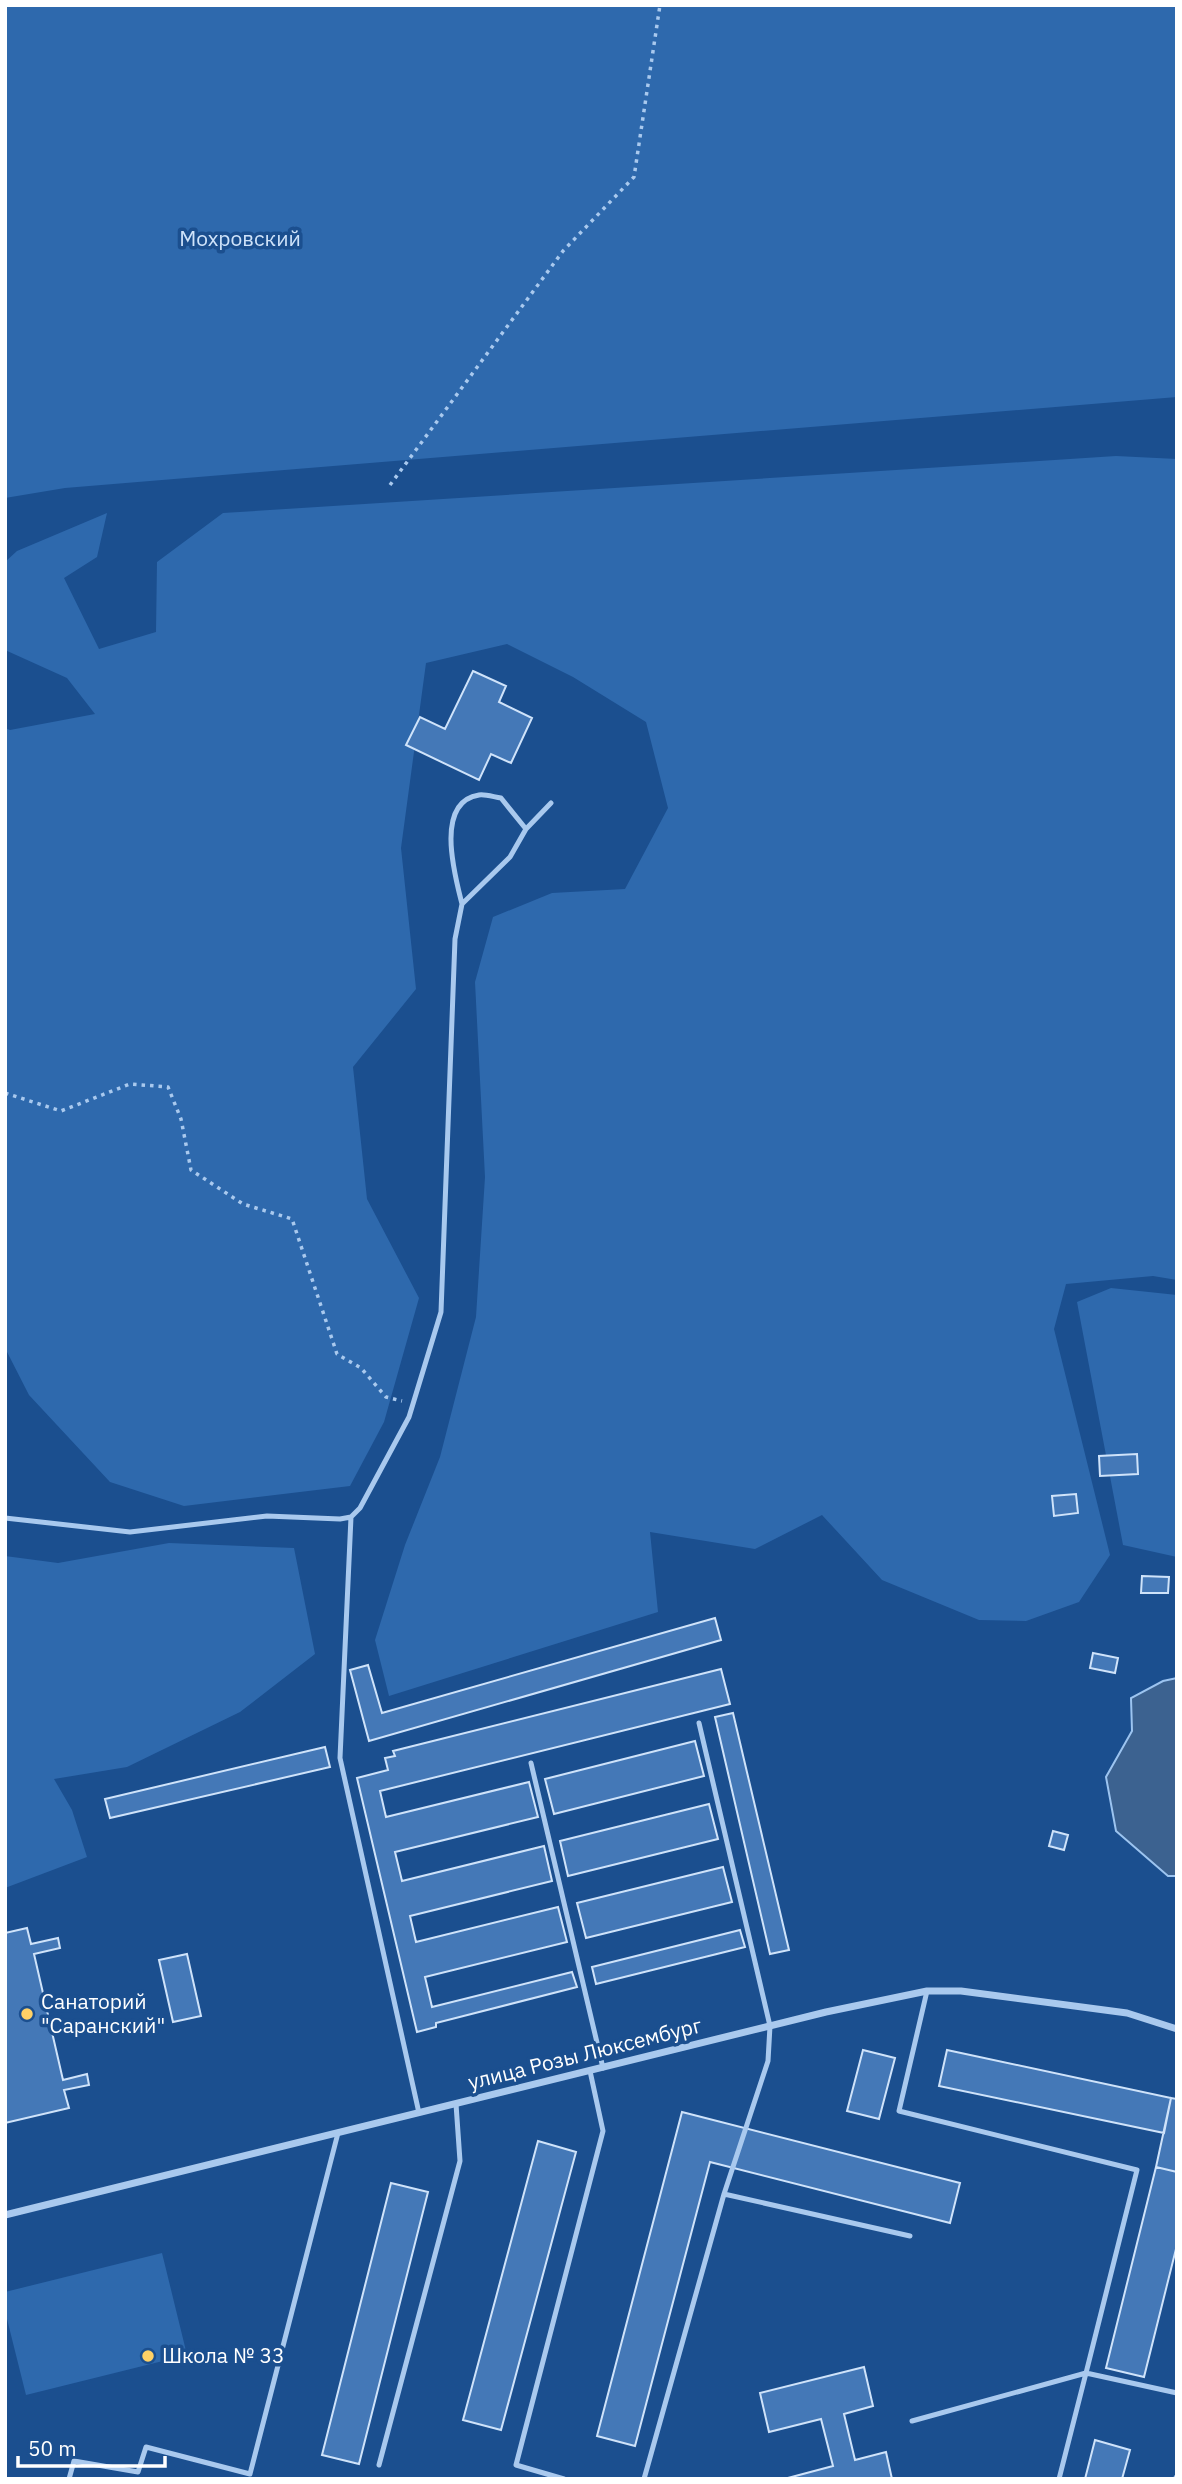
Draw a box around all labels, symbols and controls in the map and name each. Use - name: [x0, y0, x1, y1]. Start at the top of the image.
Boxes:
- park label: Мохровский: [179, 224, 301, 252]
- place label: Санаторий "Саранский": [41, 1987, 165, 2039]
- marker: Санаторий "Саранский": [19, 2006, 35, 2022]
- street label: улица Розы Люксембург: [465, 2010, 704, 2096]
- place label: Школа № 33: [162, 2341, 285, 2369]
- marker: Школа № 33: [140, 2348, 156, 2364]
- scale bar: [18, 2424, 164, 2468]
- text: 50 m: [28, 2434, 77, 2462]

